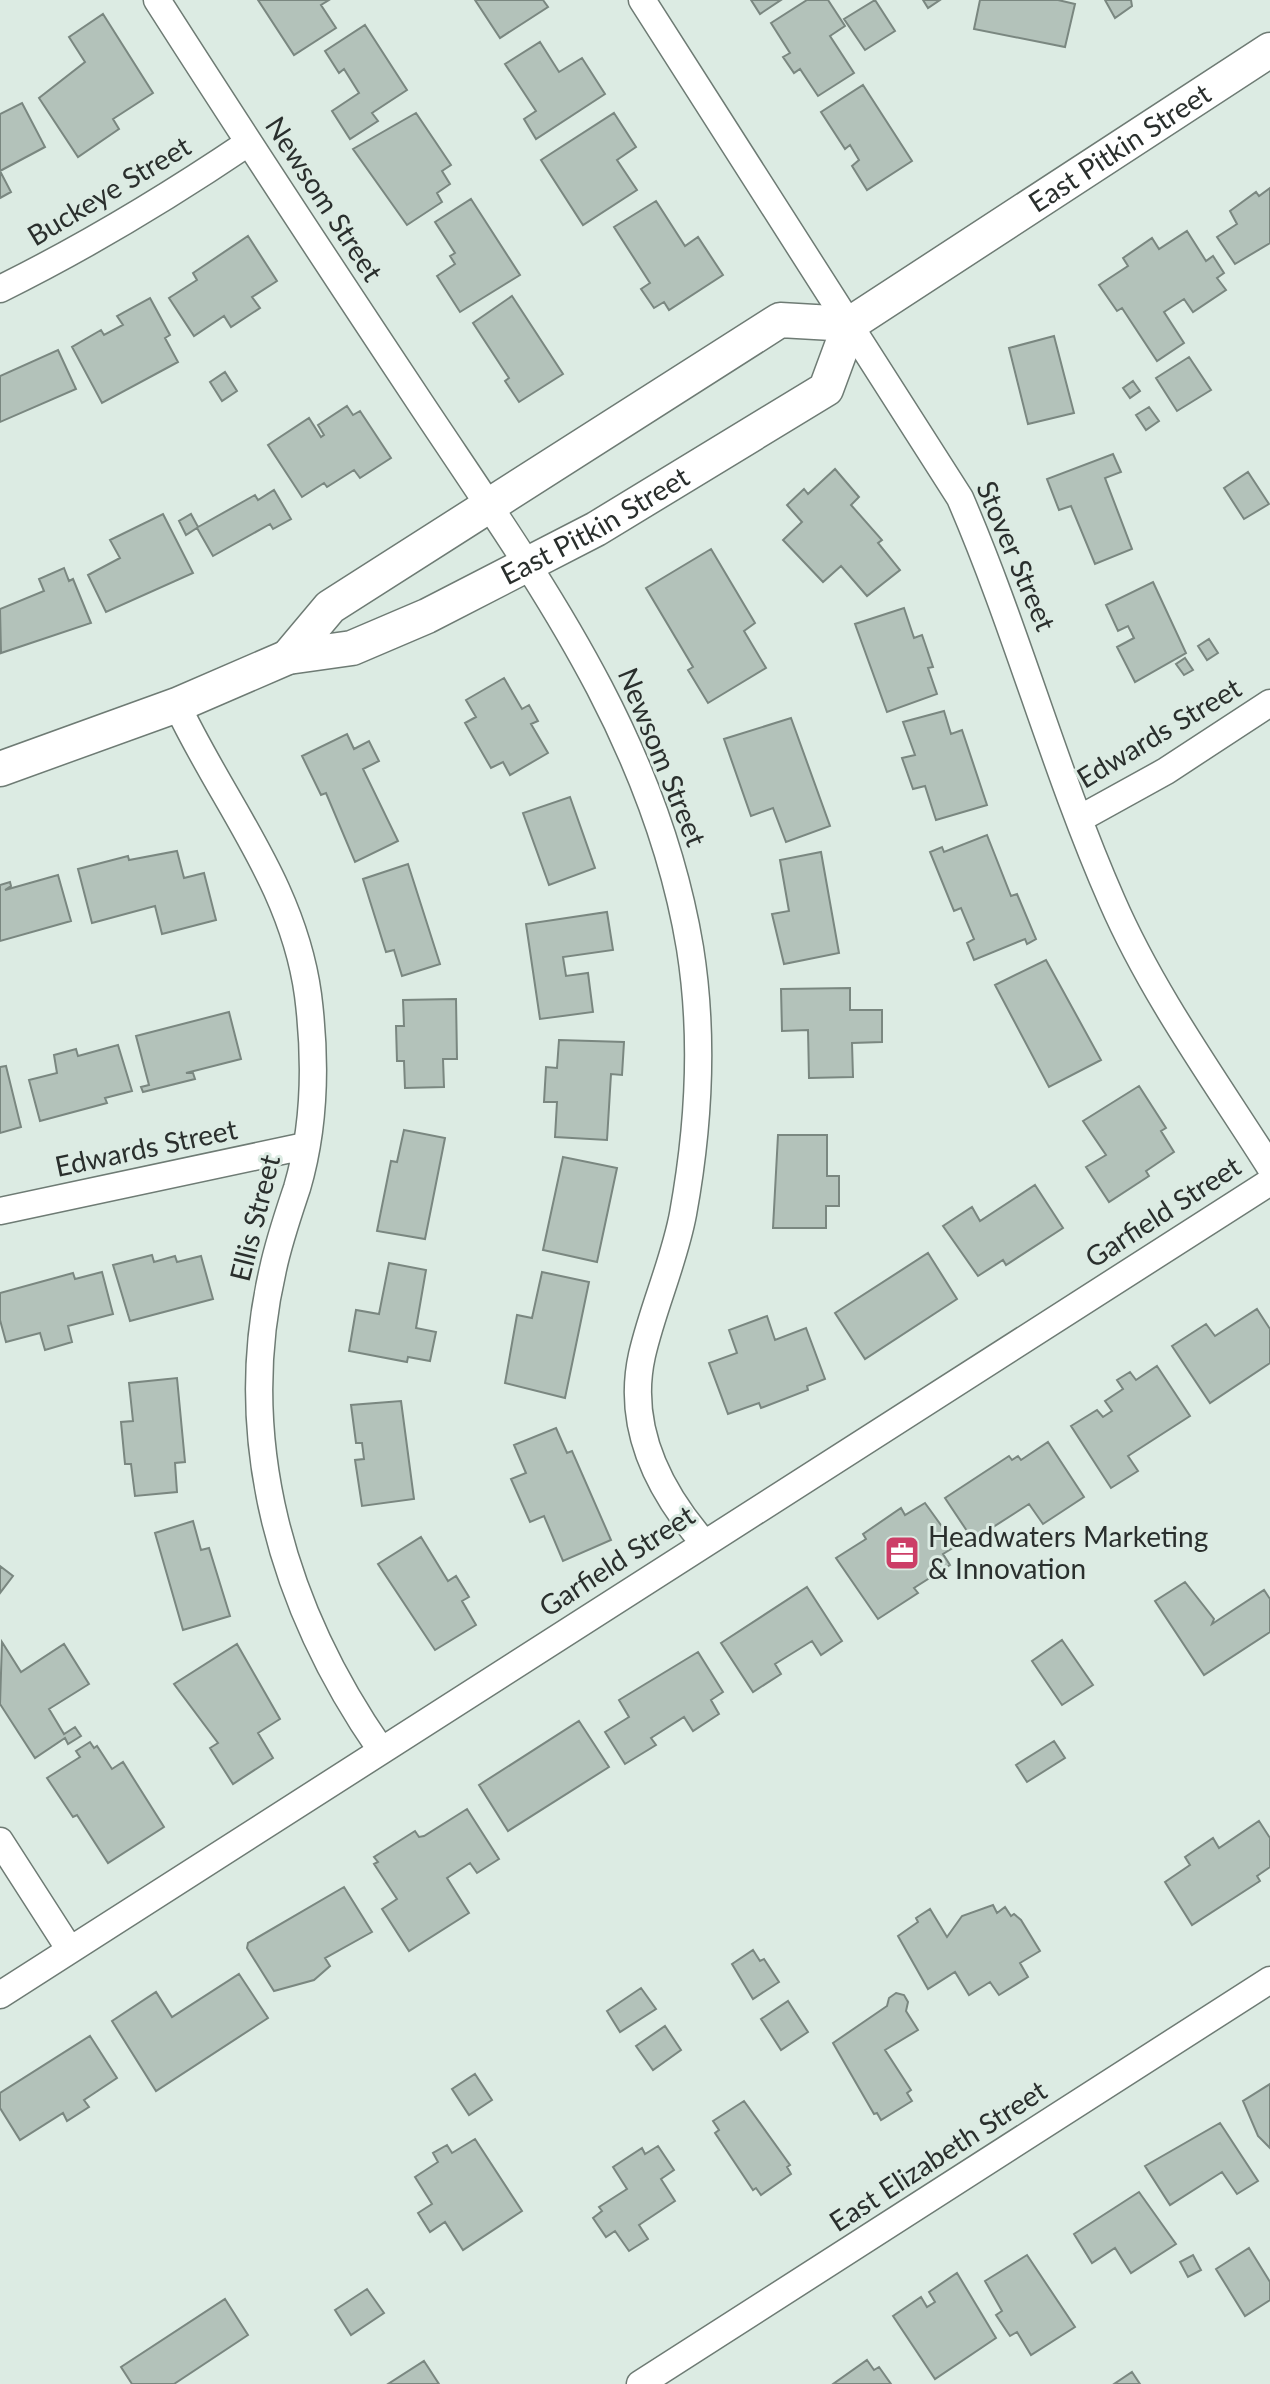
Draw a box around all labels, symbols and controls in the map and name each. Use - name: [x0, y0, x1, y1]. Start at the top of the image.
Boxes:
- street label: East Pitkin Street: [1022, 75, 1217, 219]
- street label: Newsom Street: [259, 110, 391, 287]
- street label: Buckeye Street: [21, 128, 196, 252]
- street label: East Pitkin Street: [495, 459, 695, 591]
- street label: Stover Street: [970, 476, 1064, 636]
- street label: Newsom Street: [612, 662, 714, 851]
- street label: Edwards Street: [1070, 670, 1247, 794]
- street label: Edwards Street: [52, 1111, 240, 1183]
- street label: Garfield Street: [1078, 1148, 1247, 1274]
- street label: Ellis Street: [222, 1151, 286, 1284]
- street label: Garfield Street: [532, 1497, 701, 1623]
- place label: Headwaters Marketing & Innovation: [928, 1519, 1208, 1585]
- office icon: Headwaters Marketing & Innovation: [883, 1534, 921, 1572]
- street label: East Elizabeth Street: [822, 2072, 1052, 2238]

